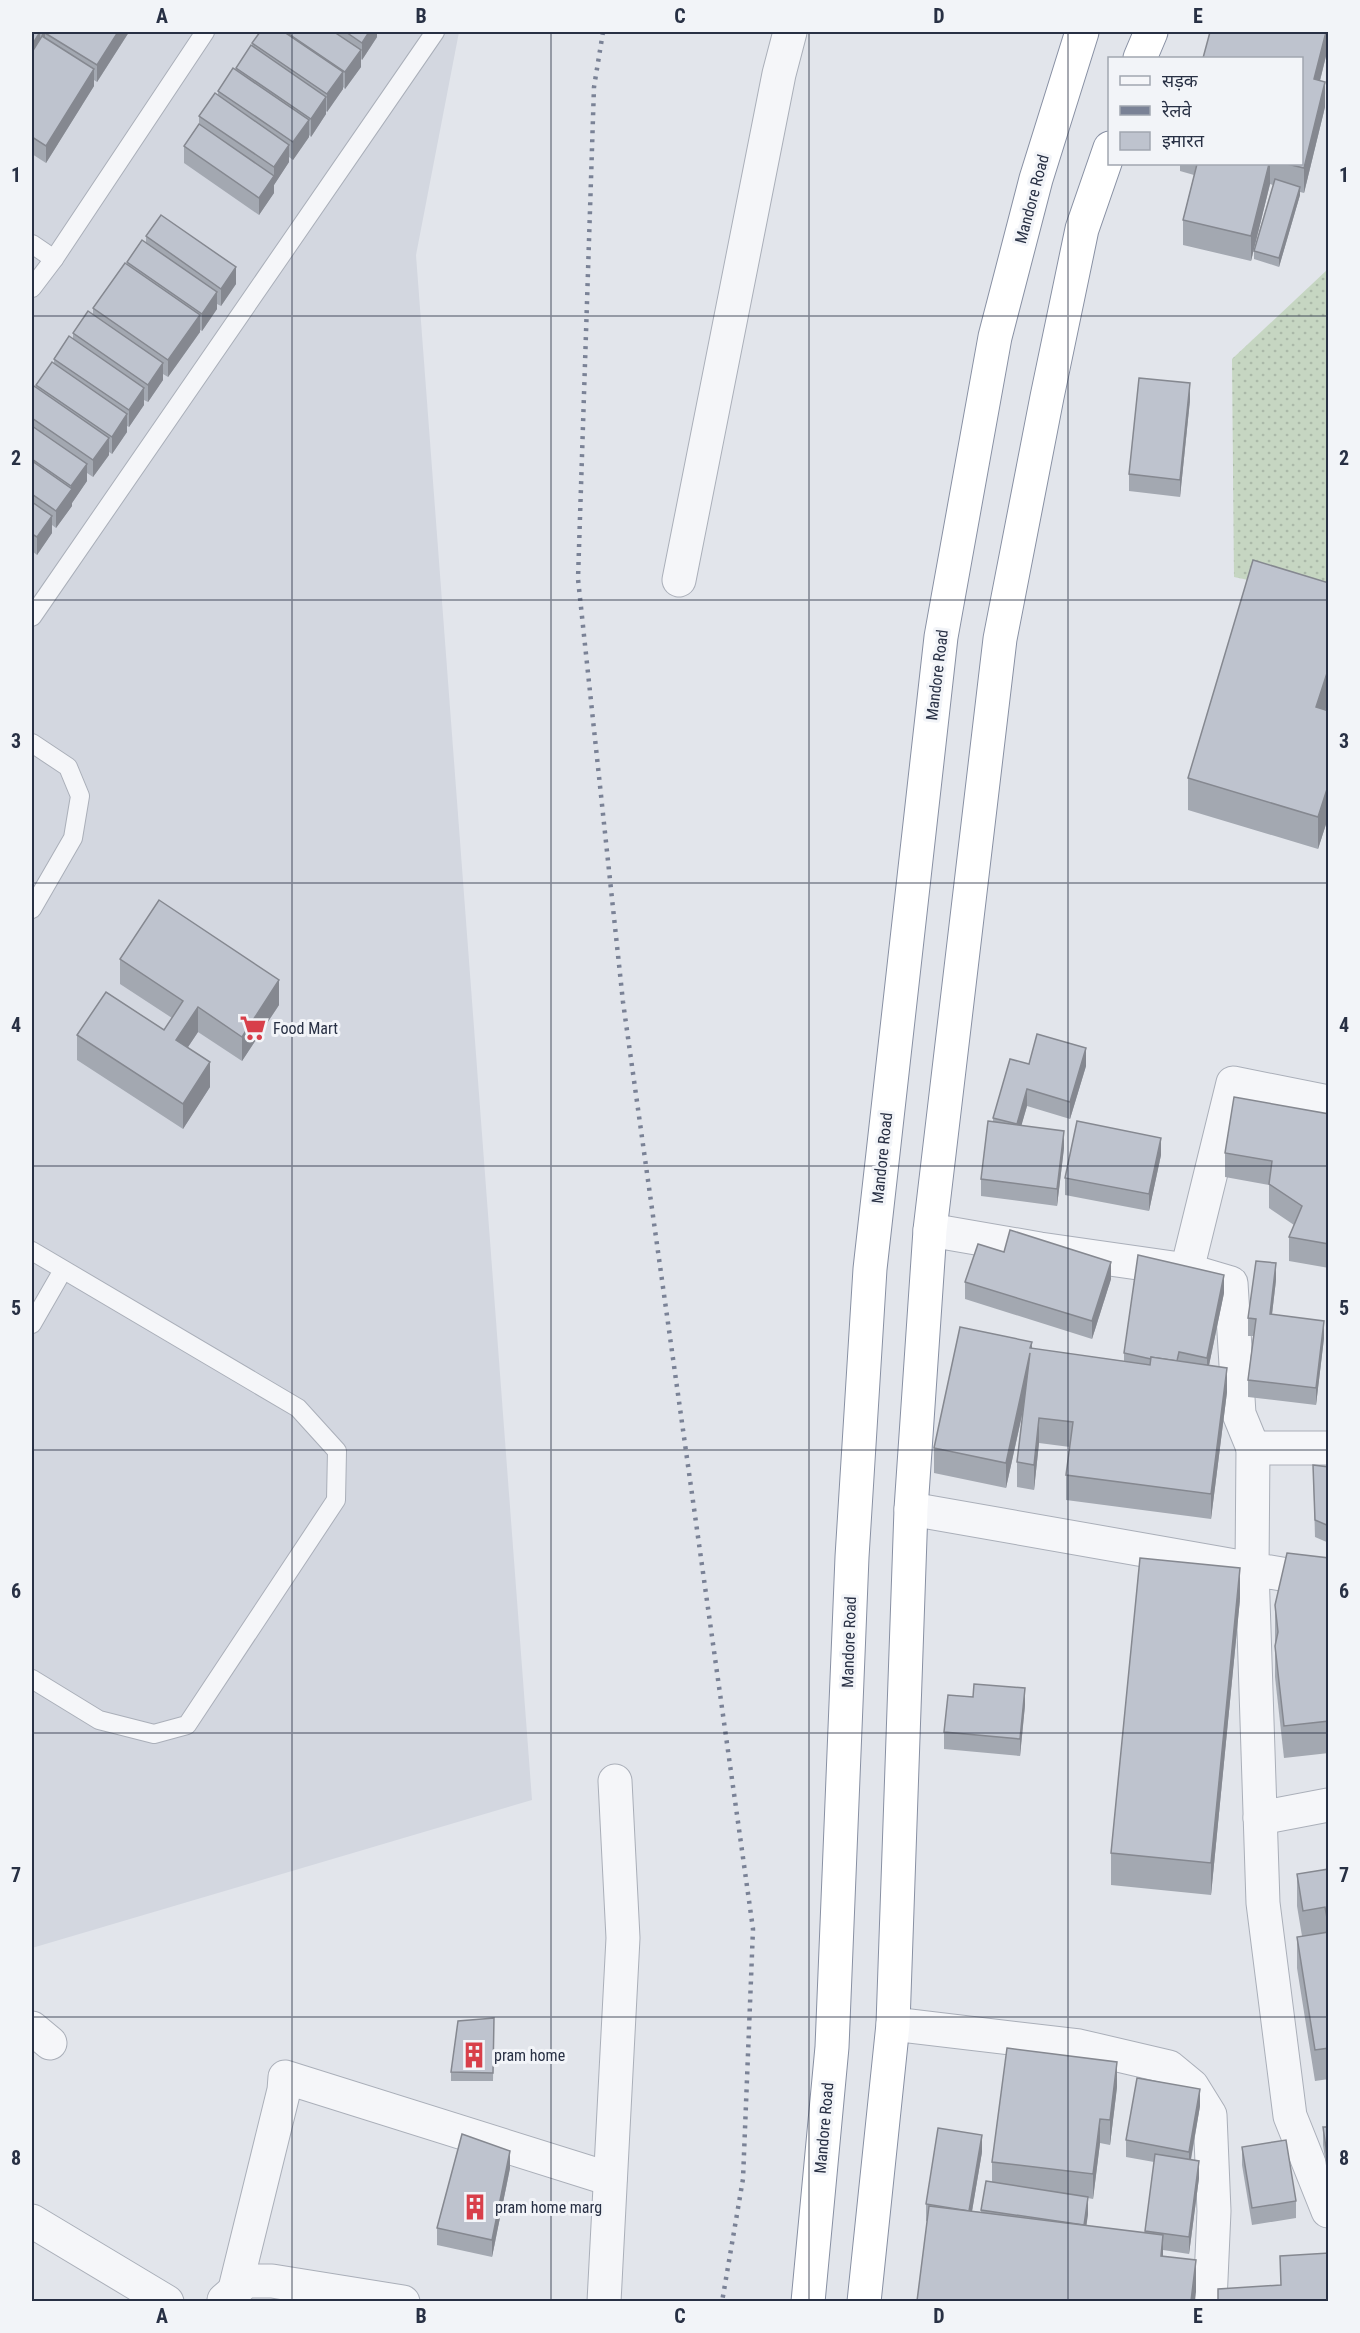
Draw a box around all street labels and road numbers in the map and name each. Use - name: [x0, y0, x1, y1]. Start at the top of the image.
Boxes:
- street label: Mandore Road: [1011, 152, 1053, 246]
- street label: Mandore Road: [922, 628, 952, 722]
- street label: Mandore Road: [868, 1112, 896, 1204]
- street label: Mandore Road: [838, 1596, 860, 1688]
- street label: Mandore Road: [811, 2082, 837, 2174]

